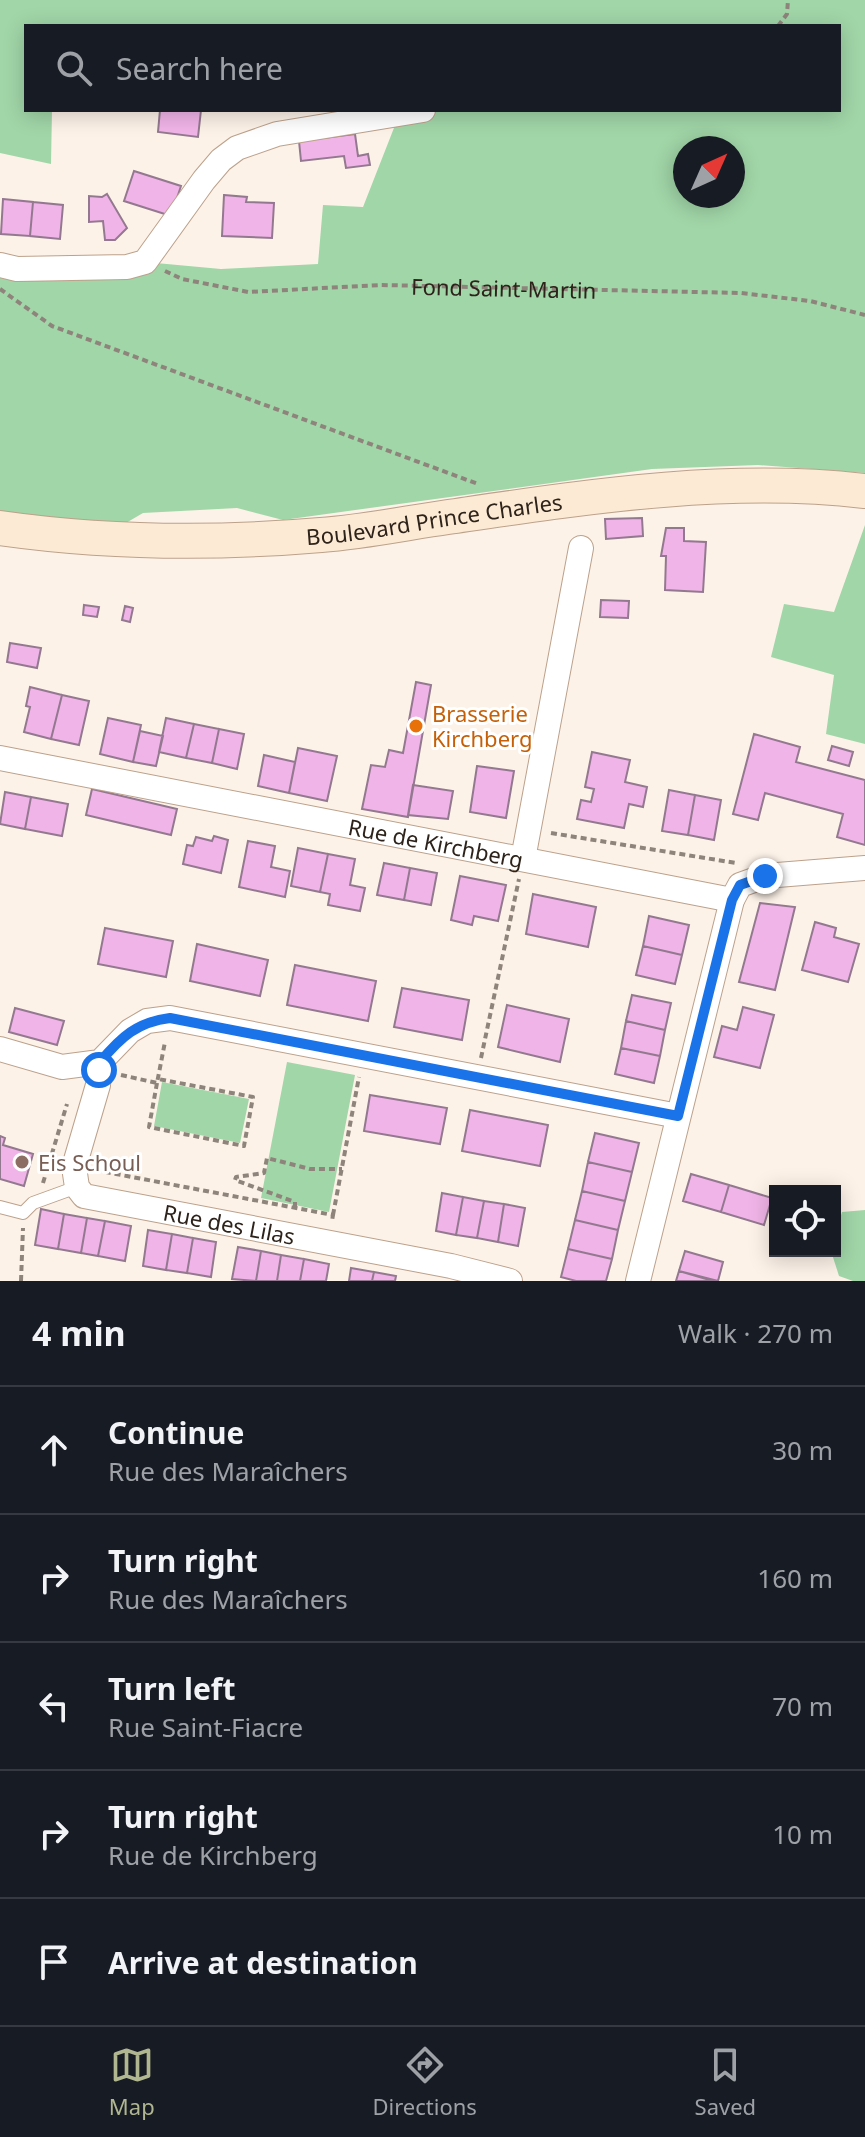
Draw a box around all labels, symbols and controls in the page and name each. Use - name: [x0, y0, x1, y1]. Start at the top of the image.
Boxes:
- search box: [24, 24, 841, 112]
- icon: search: [52, 46, 96, 90]
- text: Search here: [116, 48, 283, 89]
- north arrow: [673, 136, 745, 208]
- street label: Fond Saint-Martin: [411, 271, 597, 305]
- street label: Boulevard Prince Charles: [305, 486, 564, 551]
- place label: Brasserie Kirchberg: [432, 698, 532, 753]
- marker: Brasserie Kirchberg: [407, 717, 425, 735]
- street label: Rue de Kirchberg: [346, 811, 526, 874]
- route end: [747, 858, 783, 894]
- route start: [81, 1052, 117, 1088]
- place label: Eis Schoul: [38, 1147, 141, 1177]
- marker: Eis Schoul: [13, 1153, 31, 1171]
- map controls: [769, 1185, 841, 1257]
- button: locate: [769, 1185, 841, 1257]
- street label: Rue des Lilas: [161, 1196, 298, 1251]
- text: 4 min: [32, 1310, 126, 1356]
- text: Walk · 270 m: [678, 1315, 833, 1351]
- text: Continue: [108, 1412, 244, 1453]
- icon: ahead: [32, 1428, 76, 1472]
- text: 30 m: [772, 1432, 833, 1468]
- text: Rue des Maraîchers: [108, 1453, 348, 1489]
- text: Turn right: [108, 1540, 258, 1581]
- icon: right: [32, 1556, 76, 1600]
- text: 160 m: [757, 1560, 833, 1596]
- text: Rue des Maraîchers: [108, 1581, 348, 1617]
- text: Turn left: [108, 1668, 236, 1709]
- icon: left: [32, 1684, 76, 1728]
- text: 70 m: [772, 1688, 833, 1724]
- text: Rue Saint-Fiacre: [108, 1709, 303, 1745]
- text: Turn right: [108, 1796, 258, 1837]
- icon: right: [32, 1812, 76, 1856]
- text: 10 m: [772, 1816, 833, 1852]
- text: Rue de Kirchberg: [108, 1837, 318, 1873]
- icon: arrive: [32, 1940, 76, 1984]
- text: Arrive at destination: [108, 1942, 418, 1983]
- tab: Map: [109, 2043, 155, 2121]
- tab: Directions: [372, 2043, 477, 2121]
- tab: Saved: [695, 2043, 756, 2121]

